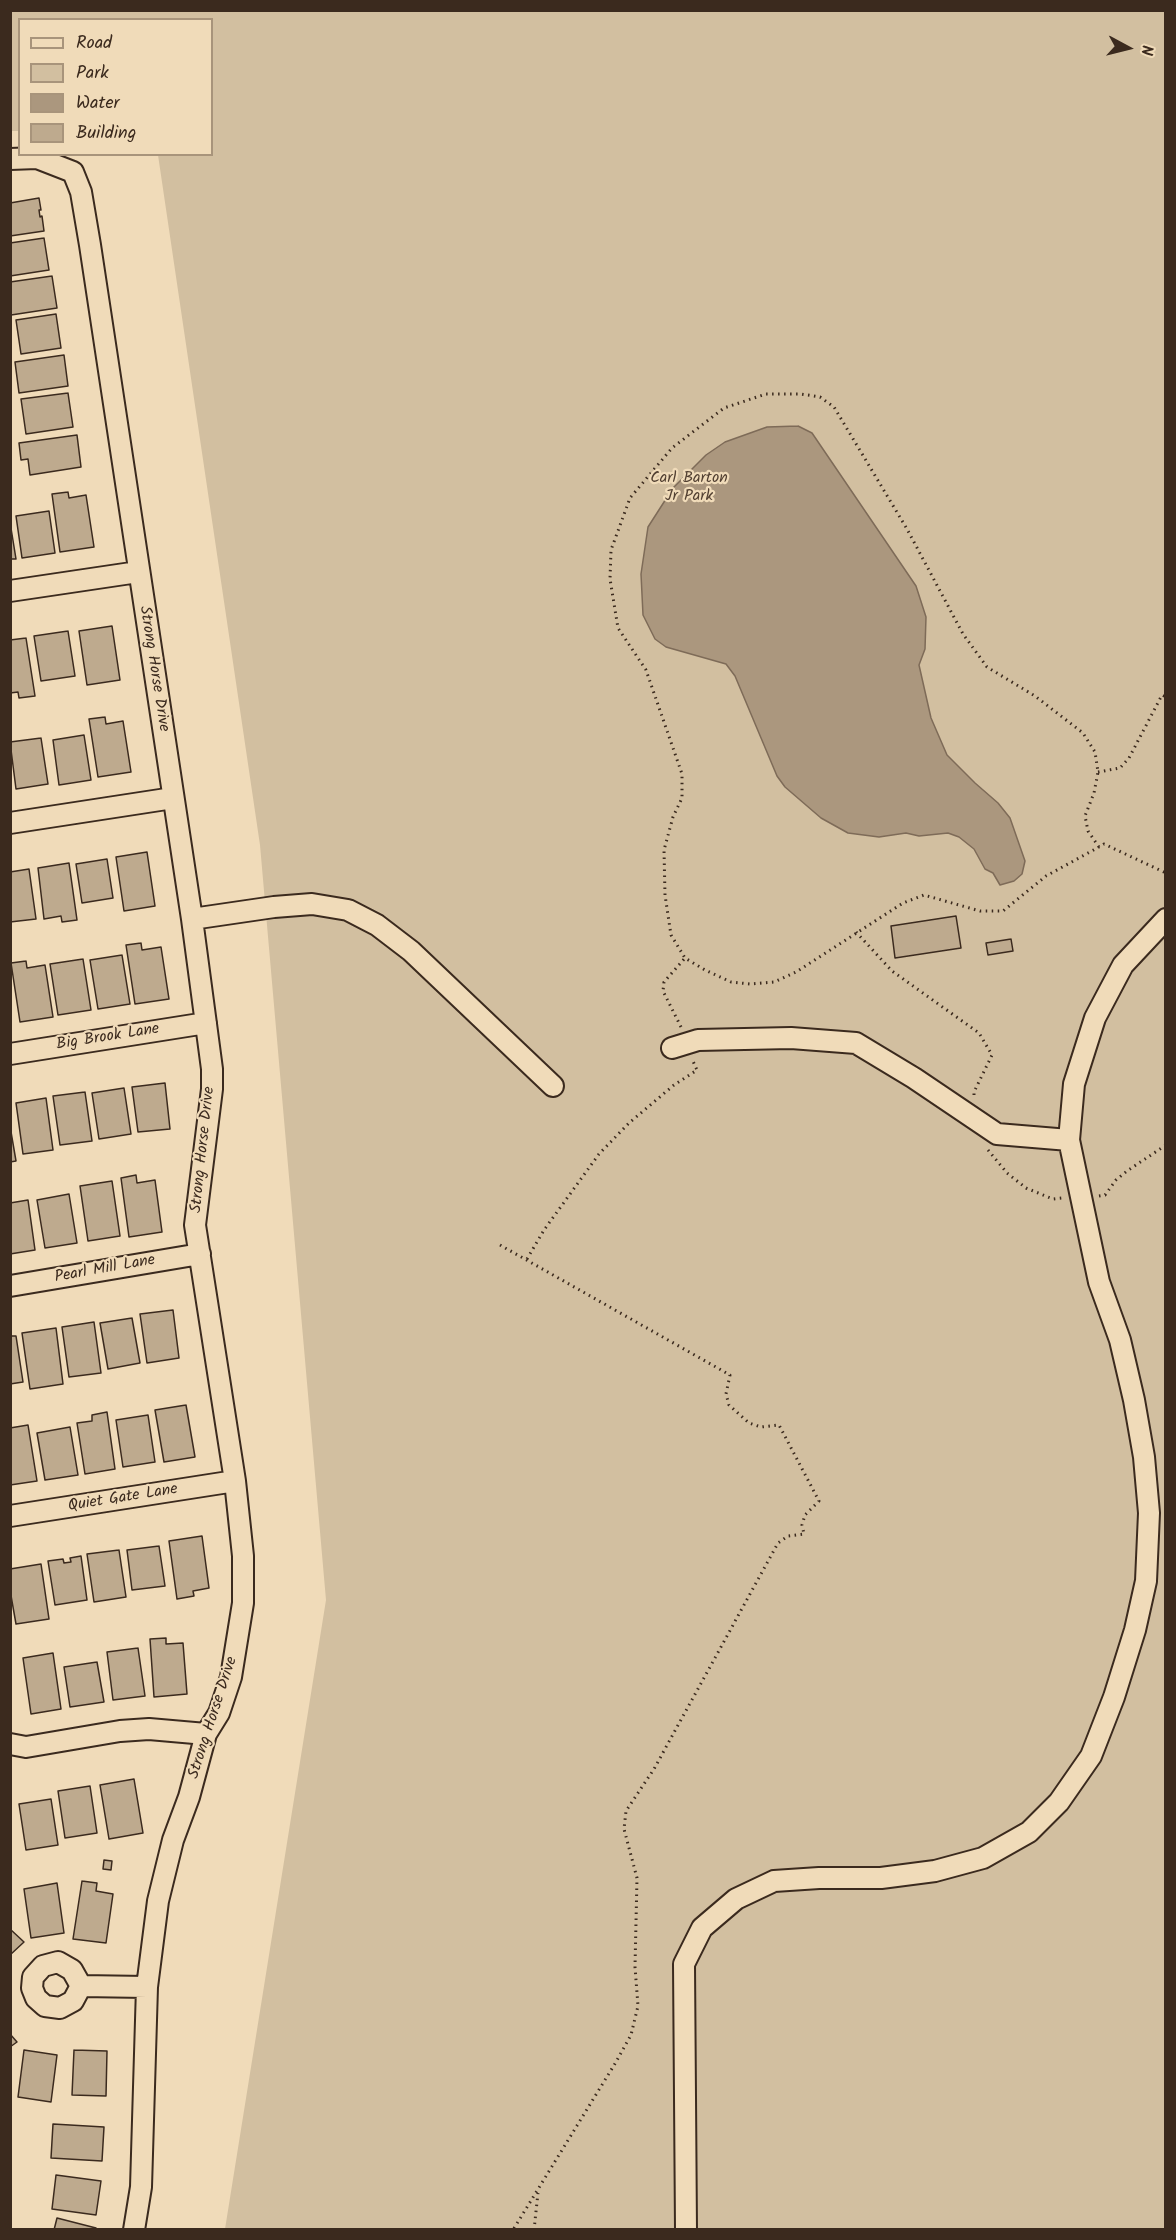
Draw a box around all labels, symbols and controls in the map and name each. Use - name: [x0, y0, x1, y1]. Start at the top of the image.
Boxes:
- legend: [18, 18, 213, 156]
- north arrow: [1098, 18, 1158, 78]
- text: Road: [76, 29, 112, 58]
- text: N: [1133, 44, 1159, 57]
- text: Park: [76, 59, 109, 88]
- text: Water: [76, 89, 120, 118]
- text: Building: [76, 119, 136, 148]
- park label: Carl Barton Jr Park: [650, 469, 728, 507]
- street label: Strong Horse Drive: [134, 605, 172, 733]
- street label: Big Brook Lane: [55, 1020, 161, 1056]
- street label: Strong Horse Drive: [188, 1086, 220, 1214]
- street label: Pearl Mill Lane: [53, 1252, 157, 1288]
- street label: Quiet Gate Lane: [67, 1481, 179, 1517]
- street label: Strong Horse Drive: [185, 1655, 243, 1781]

